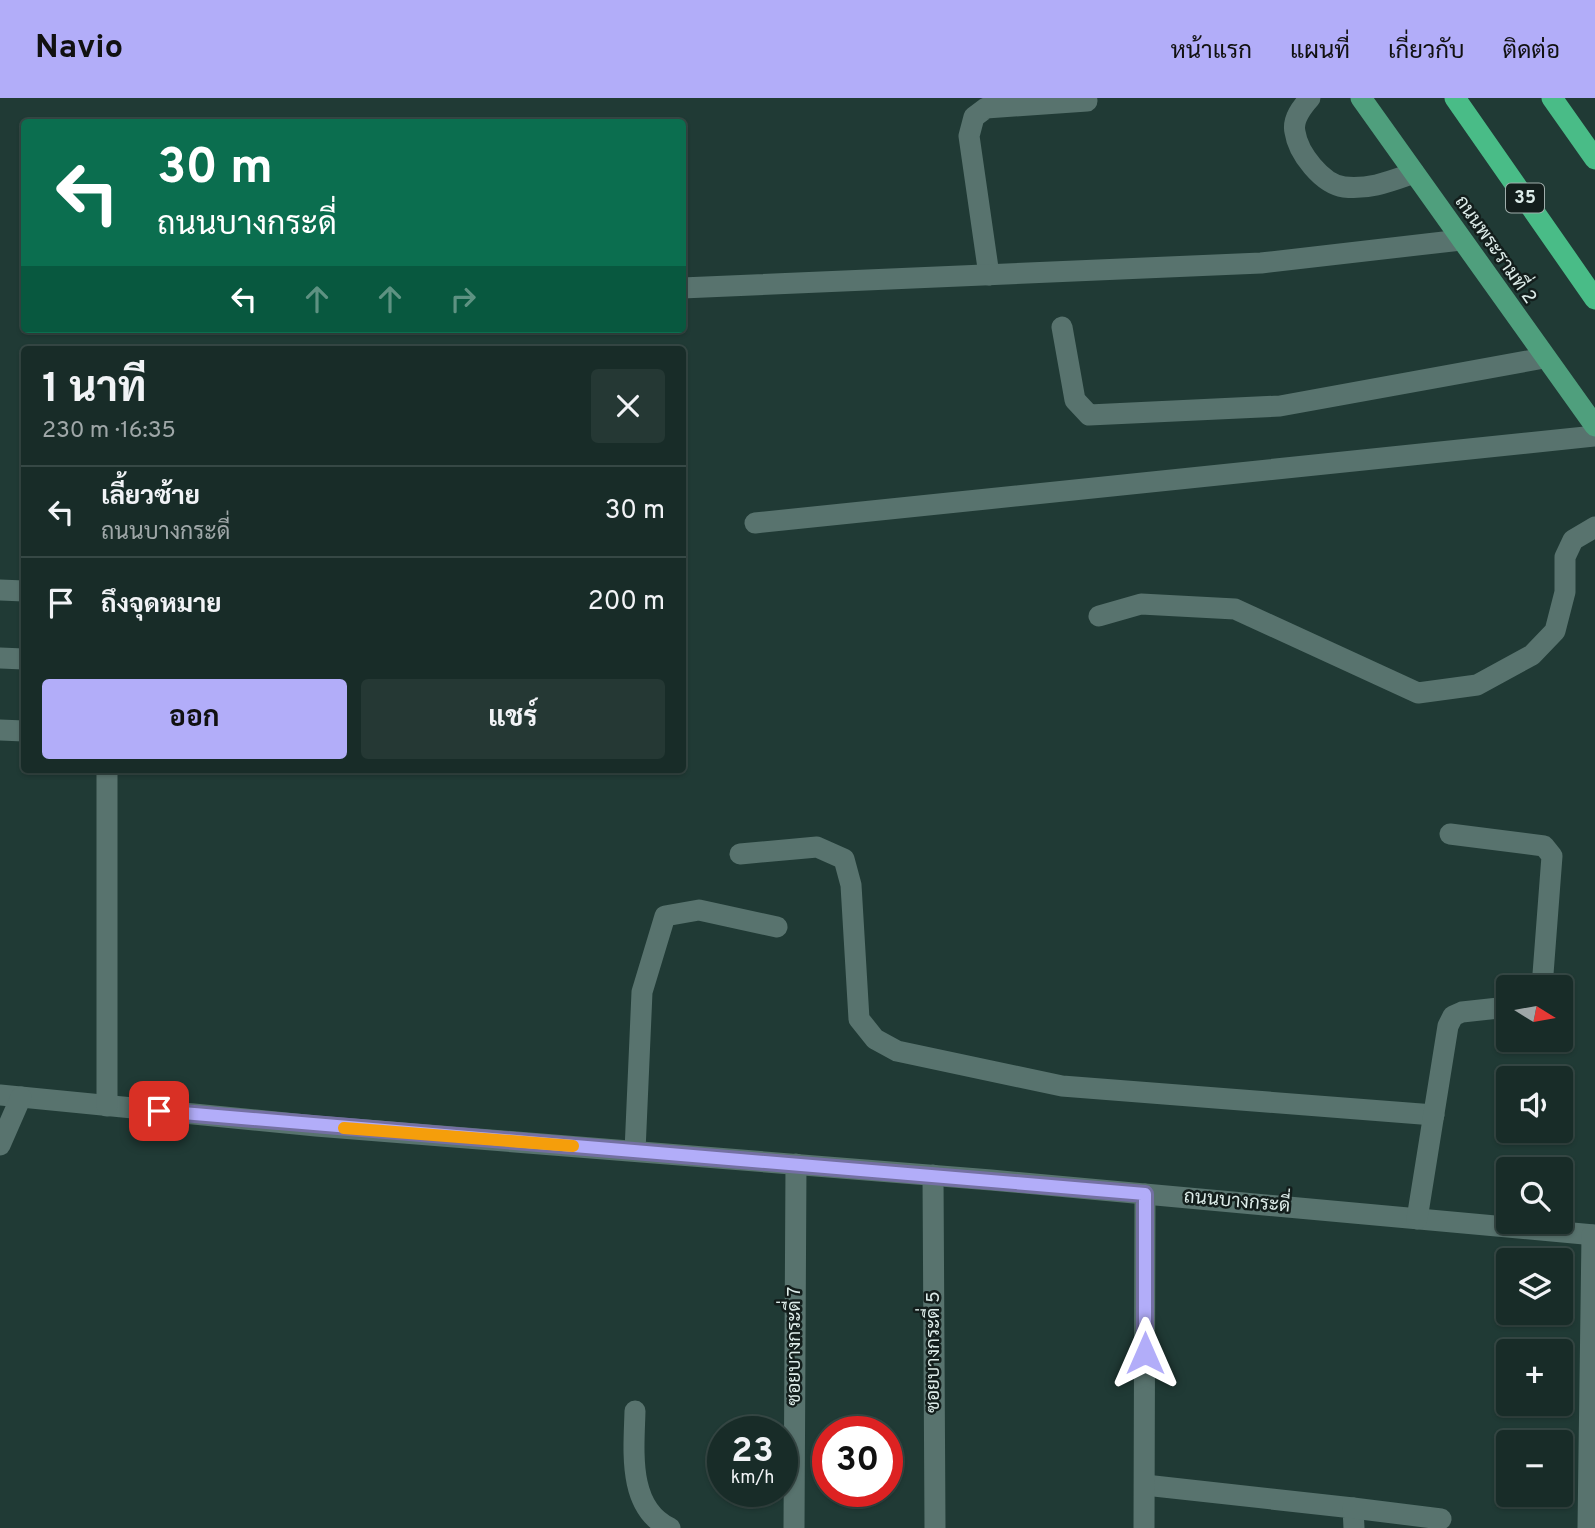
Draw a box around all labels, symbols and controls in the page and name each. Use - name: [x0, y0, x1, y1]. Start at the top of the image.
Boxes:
- text: Navio: [35, 28, 123, 70]
- text: หน้าแรก: [1171, 37, 1252, 67]
- text: แผนที่: [1290, 37, 1350, 67]
- text: เกี่ยวกับ: [1388, 37, 1465, 67]
- text: ติดต่อ: [1503, 37, 1560, 67]
- text: 30 m: [157, 139, 273, 201]
- icon: left: [42, 147, 133, 238]
- road number: 35: [1506, 184, 1544, 212]
- street label: ถนนพระรามที่ 2: [1449, 187, 1547, 309]
- text: ถนนบางกระดี่: [157, 206, 337, 246]
- icon: left: [225, 280, 263, 318]
- icon: ahead: [298, 280, 336, 318]
- icon: ahead: [371, 280, 409, 318]
- icon: right: [444, 280, 482, 318]
- text: 1 นาที: [42, 364, 147, 417]
- button: close: [591, 369, 665, 443]
- text: 230 m · 16:35: [42, 417, 176, 446]
- text: เลี้ยวซ้าย: [101, 481, 200, 514]
- icon: left: [42, 493, 80, 531]
- text: 30 m: [605, 495, 665, 528]
- text: ถนนบางกระดี่: [101, 519, 230, 548]
- icon: arrive: [42, 584, 80, 622]
- text: 200 m: [588, 586, 665, 619]
- text: ถึงจุดหมาย: [101, 589, 222, 622]
- button: ออก: [42, 679, 347, 759]
- button: แชร์: [361, 679, 665, 759]
- north arrow: [1496, 975, 1573, 1052]
- map controls: [1496, 975, 1573, 1507]
- button: sound: [1496, 1066, 1573, 1143]
- pin: [129, 1081, 189, 1141]
- icon: arrive: [140, 1092, 178, 1130]
- button: search: [1496, 1157, 1573, 1234]
- street label: ถนนบางกระดี่: [1183, 1178, 1292, 1219]
- button: layers: [1496, 1248, 1573, 1325]
- street label: ซอยบางกระดี่ 7: [776, 1286, 807, 1405]
- street label: ซอยบางกระดี่ 5: [915, 1291, 946, 1413]
- position arrow: [1108, 1316, 1182, 1390]
- button: +: [1496, 1339, 1573, 1416]
- speed limit sign: 30: [812, 1416, 903, 1507]
- text: 23: [731, 1430, 774, 1474]
- button: −: [1496, 1430, 1573, 1507]
- text: km/h: [731, 1467, 774, 1490]

